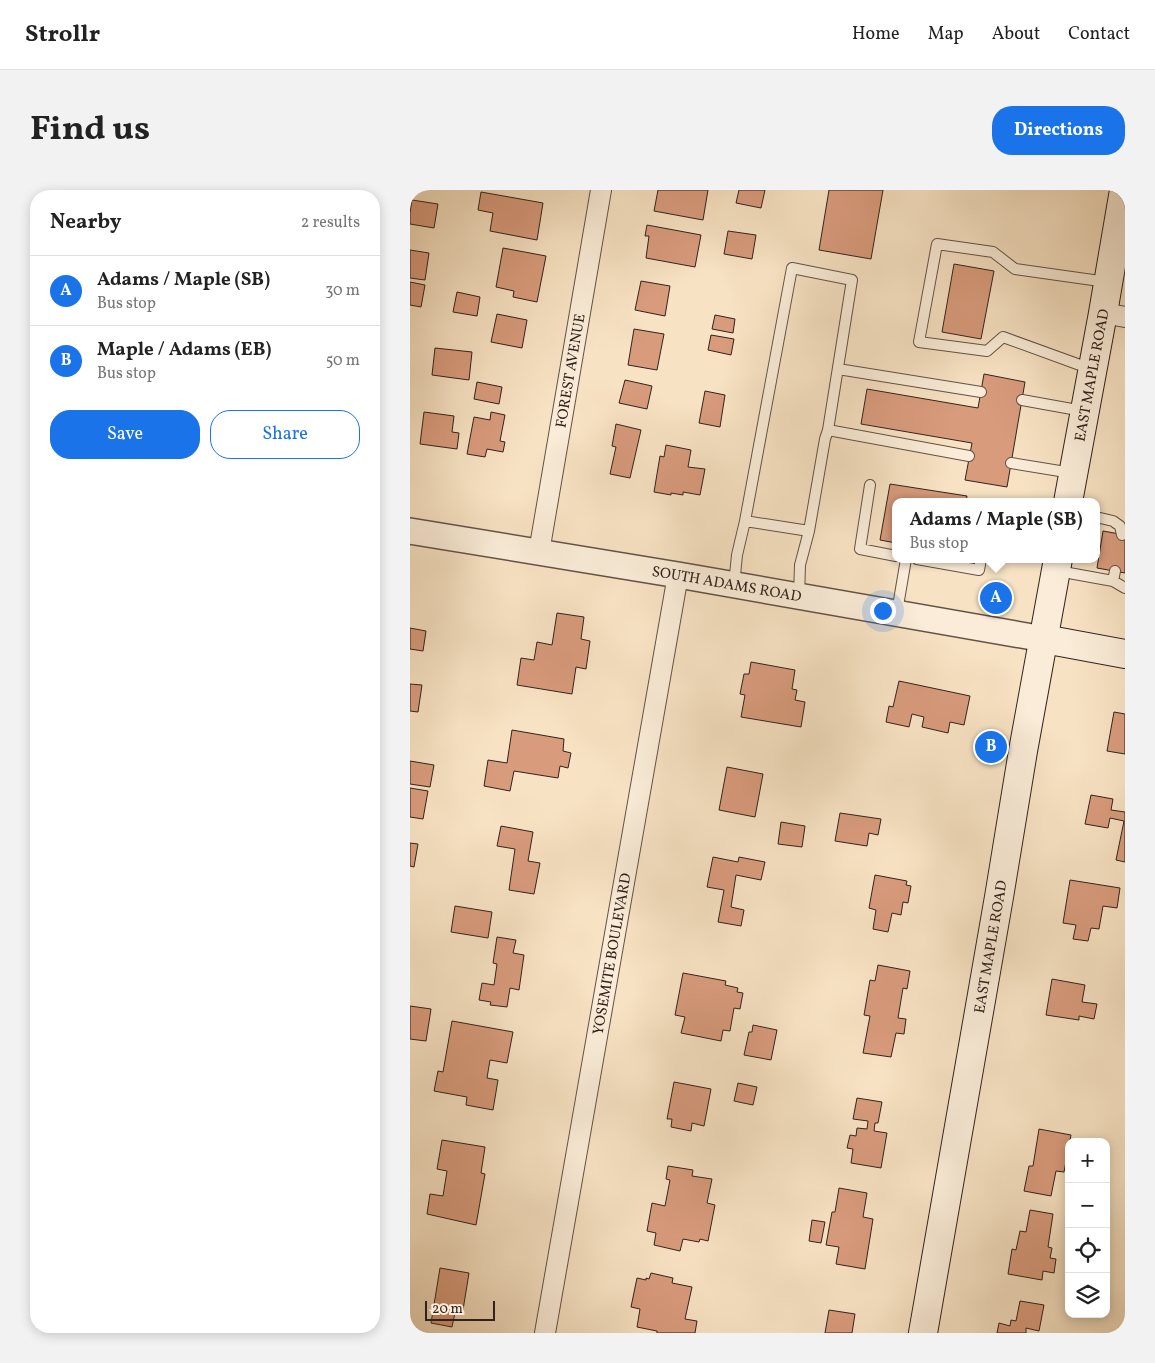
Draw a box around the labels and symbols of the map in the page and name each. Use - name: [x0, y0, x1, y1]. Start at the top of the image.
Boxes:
- street label: EAST MAPLE ROAD: [1070, 307, 1116, 444]
- street label: FOREST AVENUE: [551, 312, 592, 430]
- street label: SOUTH ADAMS ROAD: [650, 562, 803, 608]
- pin: A: [980, 579, 1012, 617]
- your location: [870, 598, 896, 624]
- pin: B: [975, 728, 1007, 766]
- street label: YOSEMITE BOULEVARD: [588, 871, 638, 1037]
- street label: EAST MAPLE ROAD: [970, 879, 1014, 1015]
- scale bar: [425, 1298, 495, 1321]

